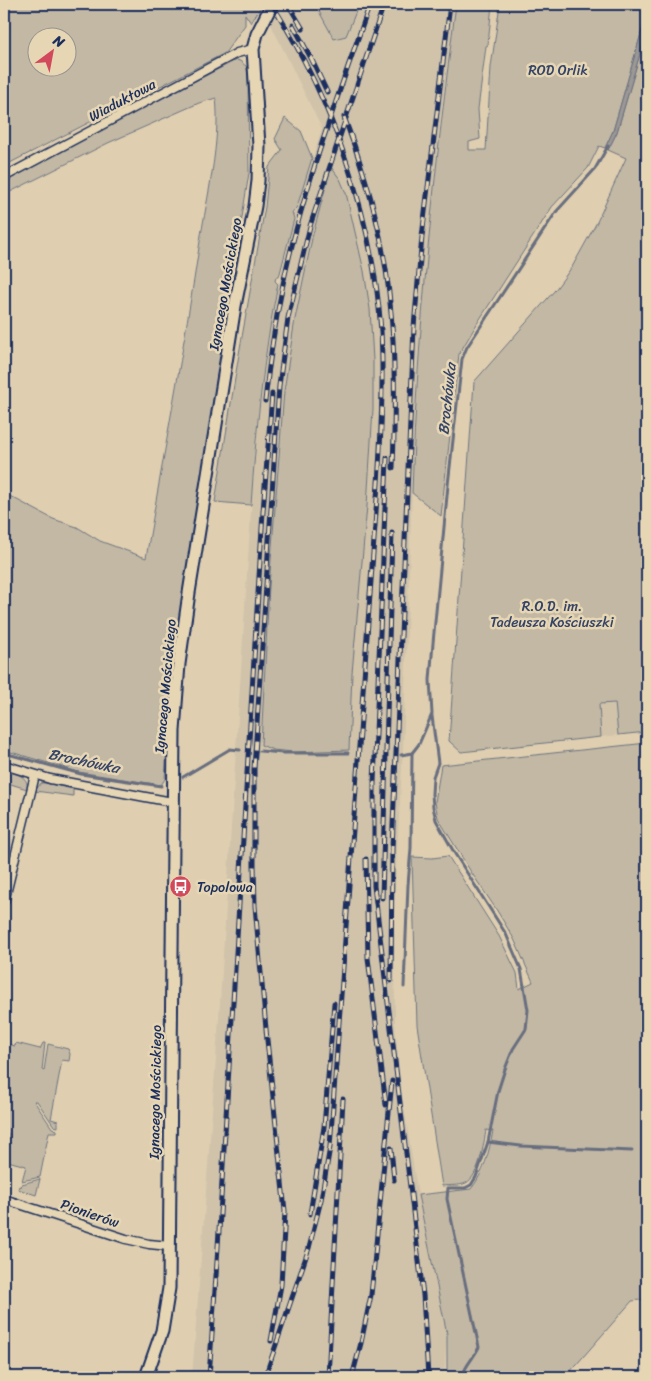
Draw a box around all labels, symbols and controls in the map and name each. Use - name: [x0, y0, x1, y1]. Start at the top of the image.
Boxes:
- north arrow: [28, 28, 78, 78]
- text: N: [47, 28, 70, 55]
- park label: ROD Orlik: [528, 58, 588, 83]
- street label: Wiaduktowa: [84, 72, 161, 129]
- street label: Ignacego Mościckiego: [201, 216, 249, 353]
- water label: Brochówka: [430, 359, 464, 436]
- park label: R.O.D. im. Tadeusza Kościuszki: [490, 594, 615, 635]
- street label: Ignacego Mościckiego: [147, 618, 184, 755]
- water label: Brochówka: [46, 741, 124, 782]
- bus stop icon: Topolowa: [169, 875, 193, 899]
- place label: Topolowa: [197, 875, 253, 900]
- street label: Ignacego Mościckiego: [142, 1025, 169, 1160]
- street label: Pionierów: [57, 1192, 123, 1235]

